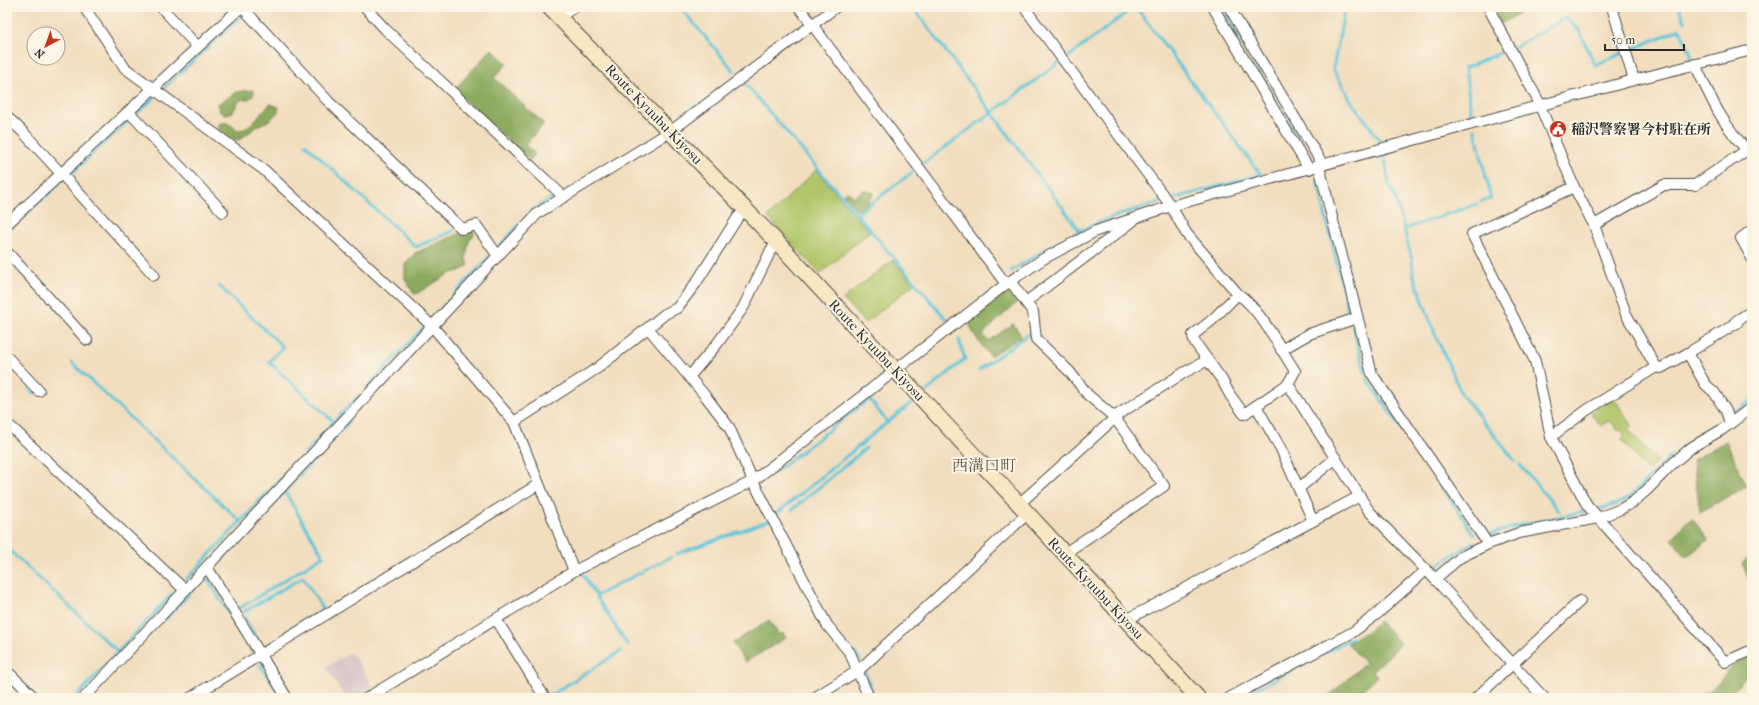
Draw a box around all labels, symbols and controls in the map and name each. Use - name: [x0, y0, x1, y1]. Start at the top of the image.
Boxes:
- north arrow: [26, 26, 66, 66]
- scale bar: [1605, 26, 1684, 52]
- text: 50 m: [1611, 33, 1635, 47]
- text: N: [32, 45, 47, 61]
- street label: Route Kyuubu-Kiyosu: [601, 61, 706, 168]
- public building icon: 稲沢警察署今村駐在所: [1548, 119, 1568, 139]
- place label: 稲沢警察署今村駐在所: [1571, 121, 1711, 138]
- street label: Route Kyuubu-Kiyosu: [825, 296, 928, 405]
- district label: 西溝口町: [952, 456, 1016, 475]
- street label: Route Kyuubu-Kiyosu: [1044, 534, 1147, 643]

